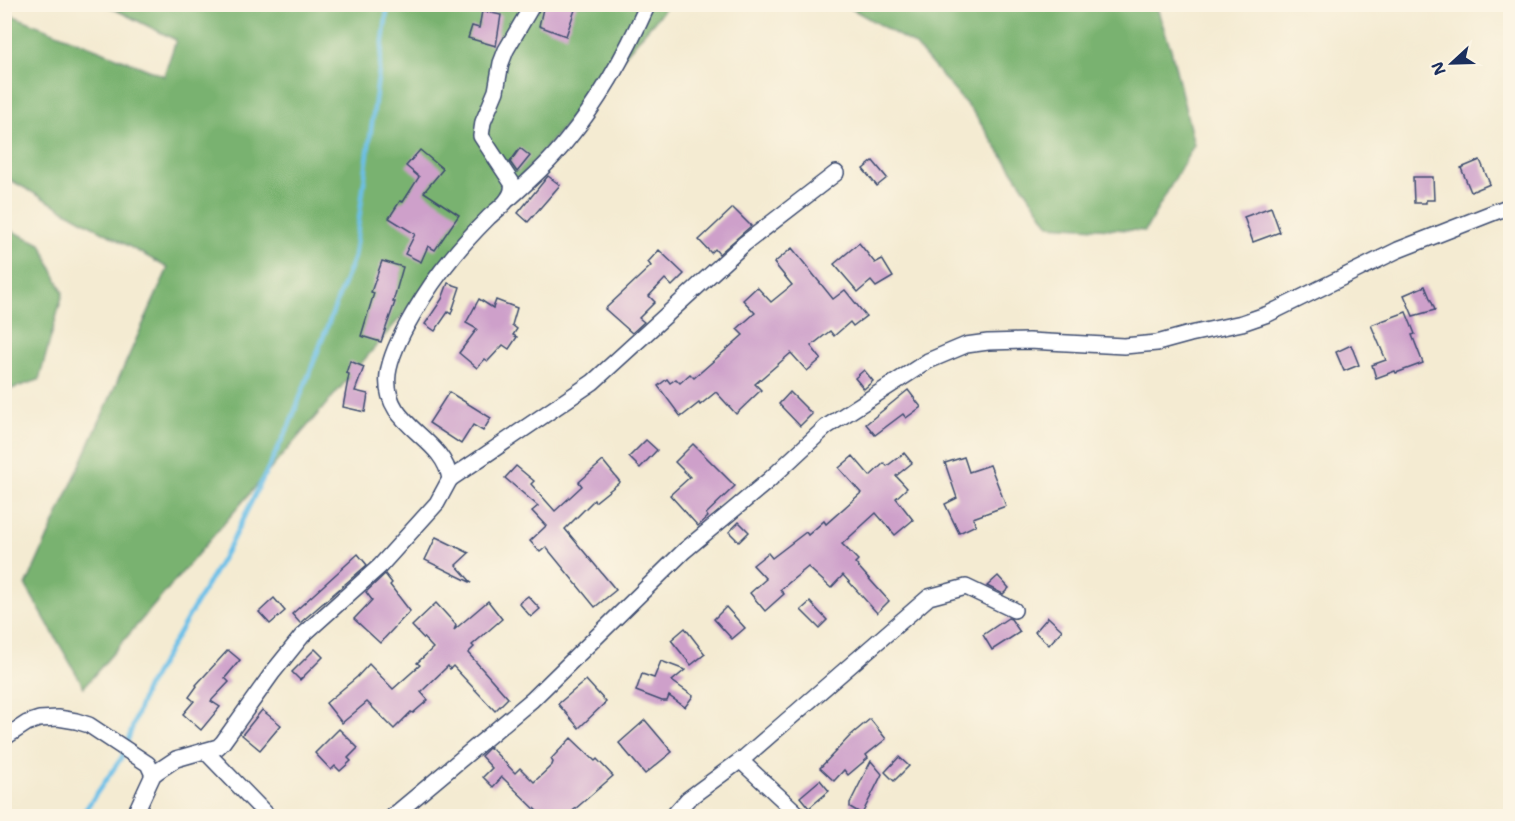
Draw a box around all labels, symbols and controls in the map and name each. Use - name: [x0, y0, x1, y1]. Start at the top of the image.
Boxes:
- north arrow: [1422, 33, 1482, 93]
- text: N: [1426, 59, 1451, 78]

